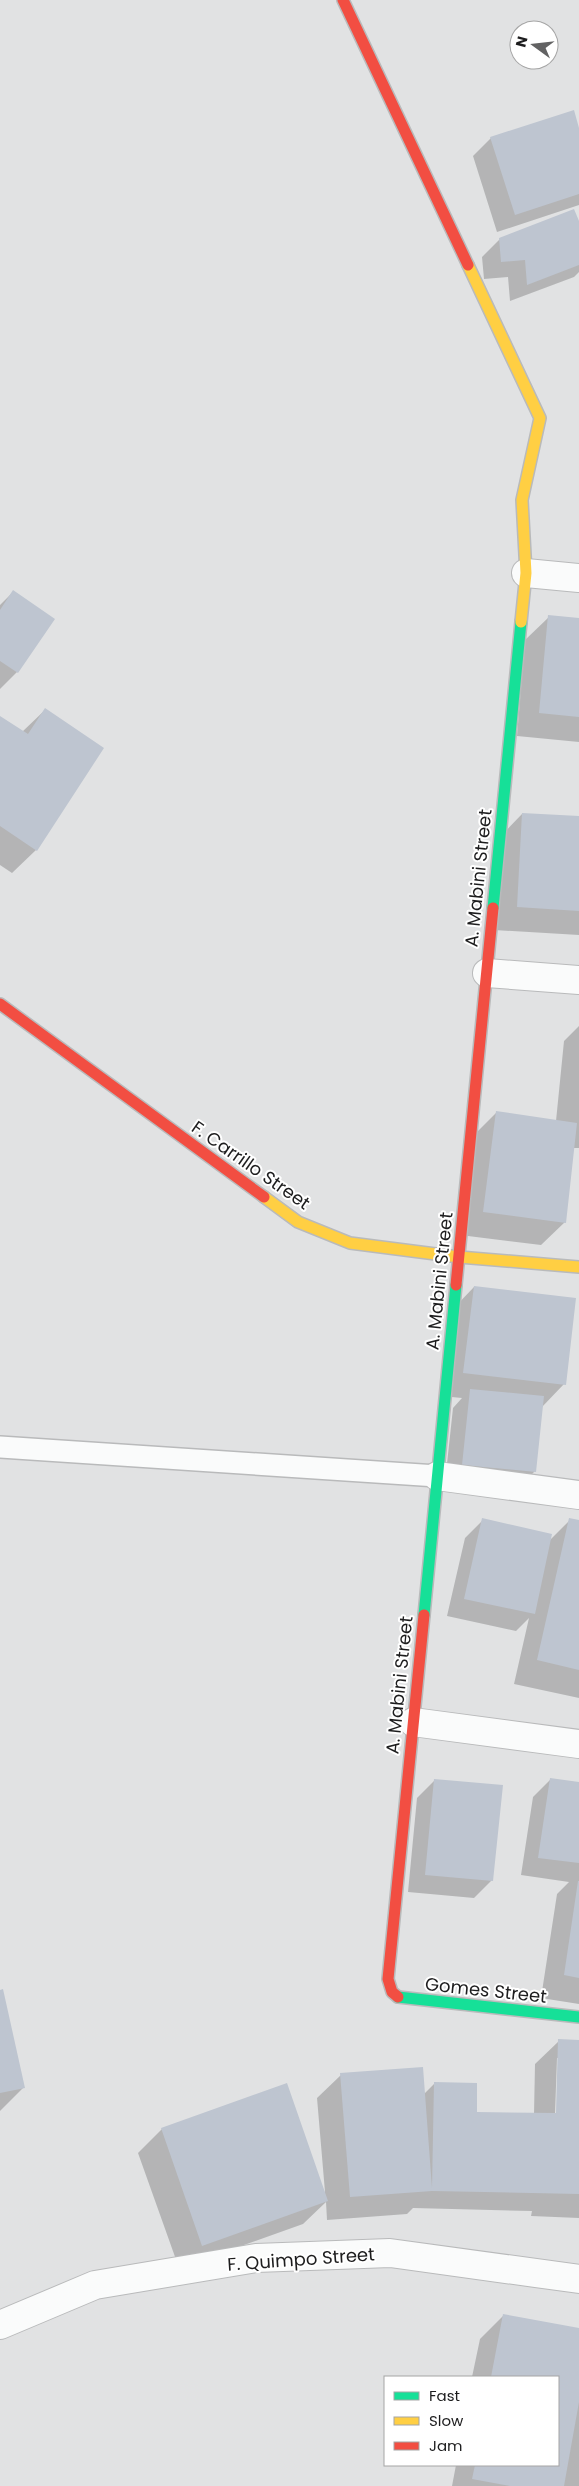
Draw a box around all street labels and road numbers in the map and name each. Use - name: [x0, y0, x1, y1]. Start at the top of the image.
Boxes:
- street label: A. Mabini Street: [458, 808, 498, 948]
- street label: F. Carrillo Street: [187, 1115, 315, 1215]
- street label: A. Mabini Street: [419, 1211, 459, 1351]
- street label: A. Mabini Street: [379, 1615, 419, 1755]
- street label: Gomes Street: [424, 1971, 548, 2009]
- street label: F. Quimpo Street: [227, 2241, 375, 2277]

